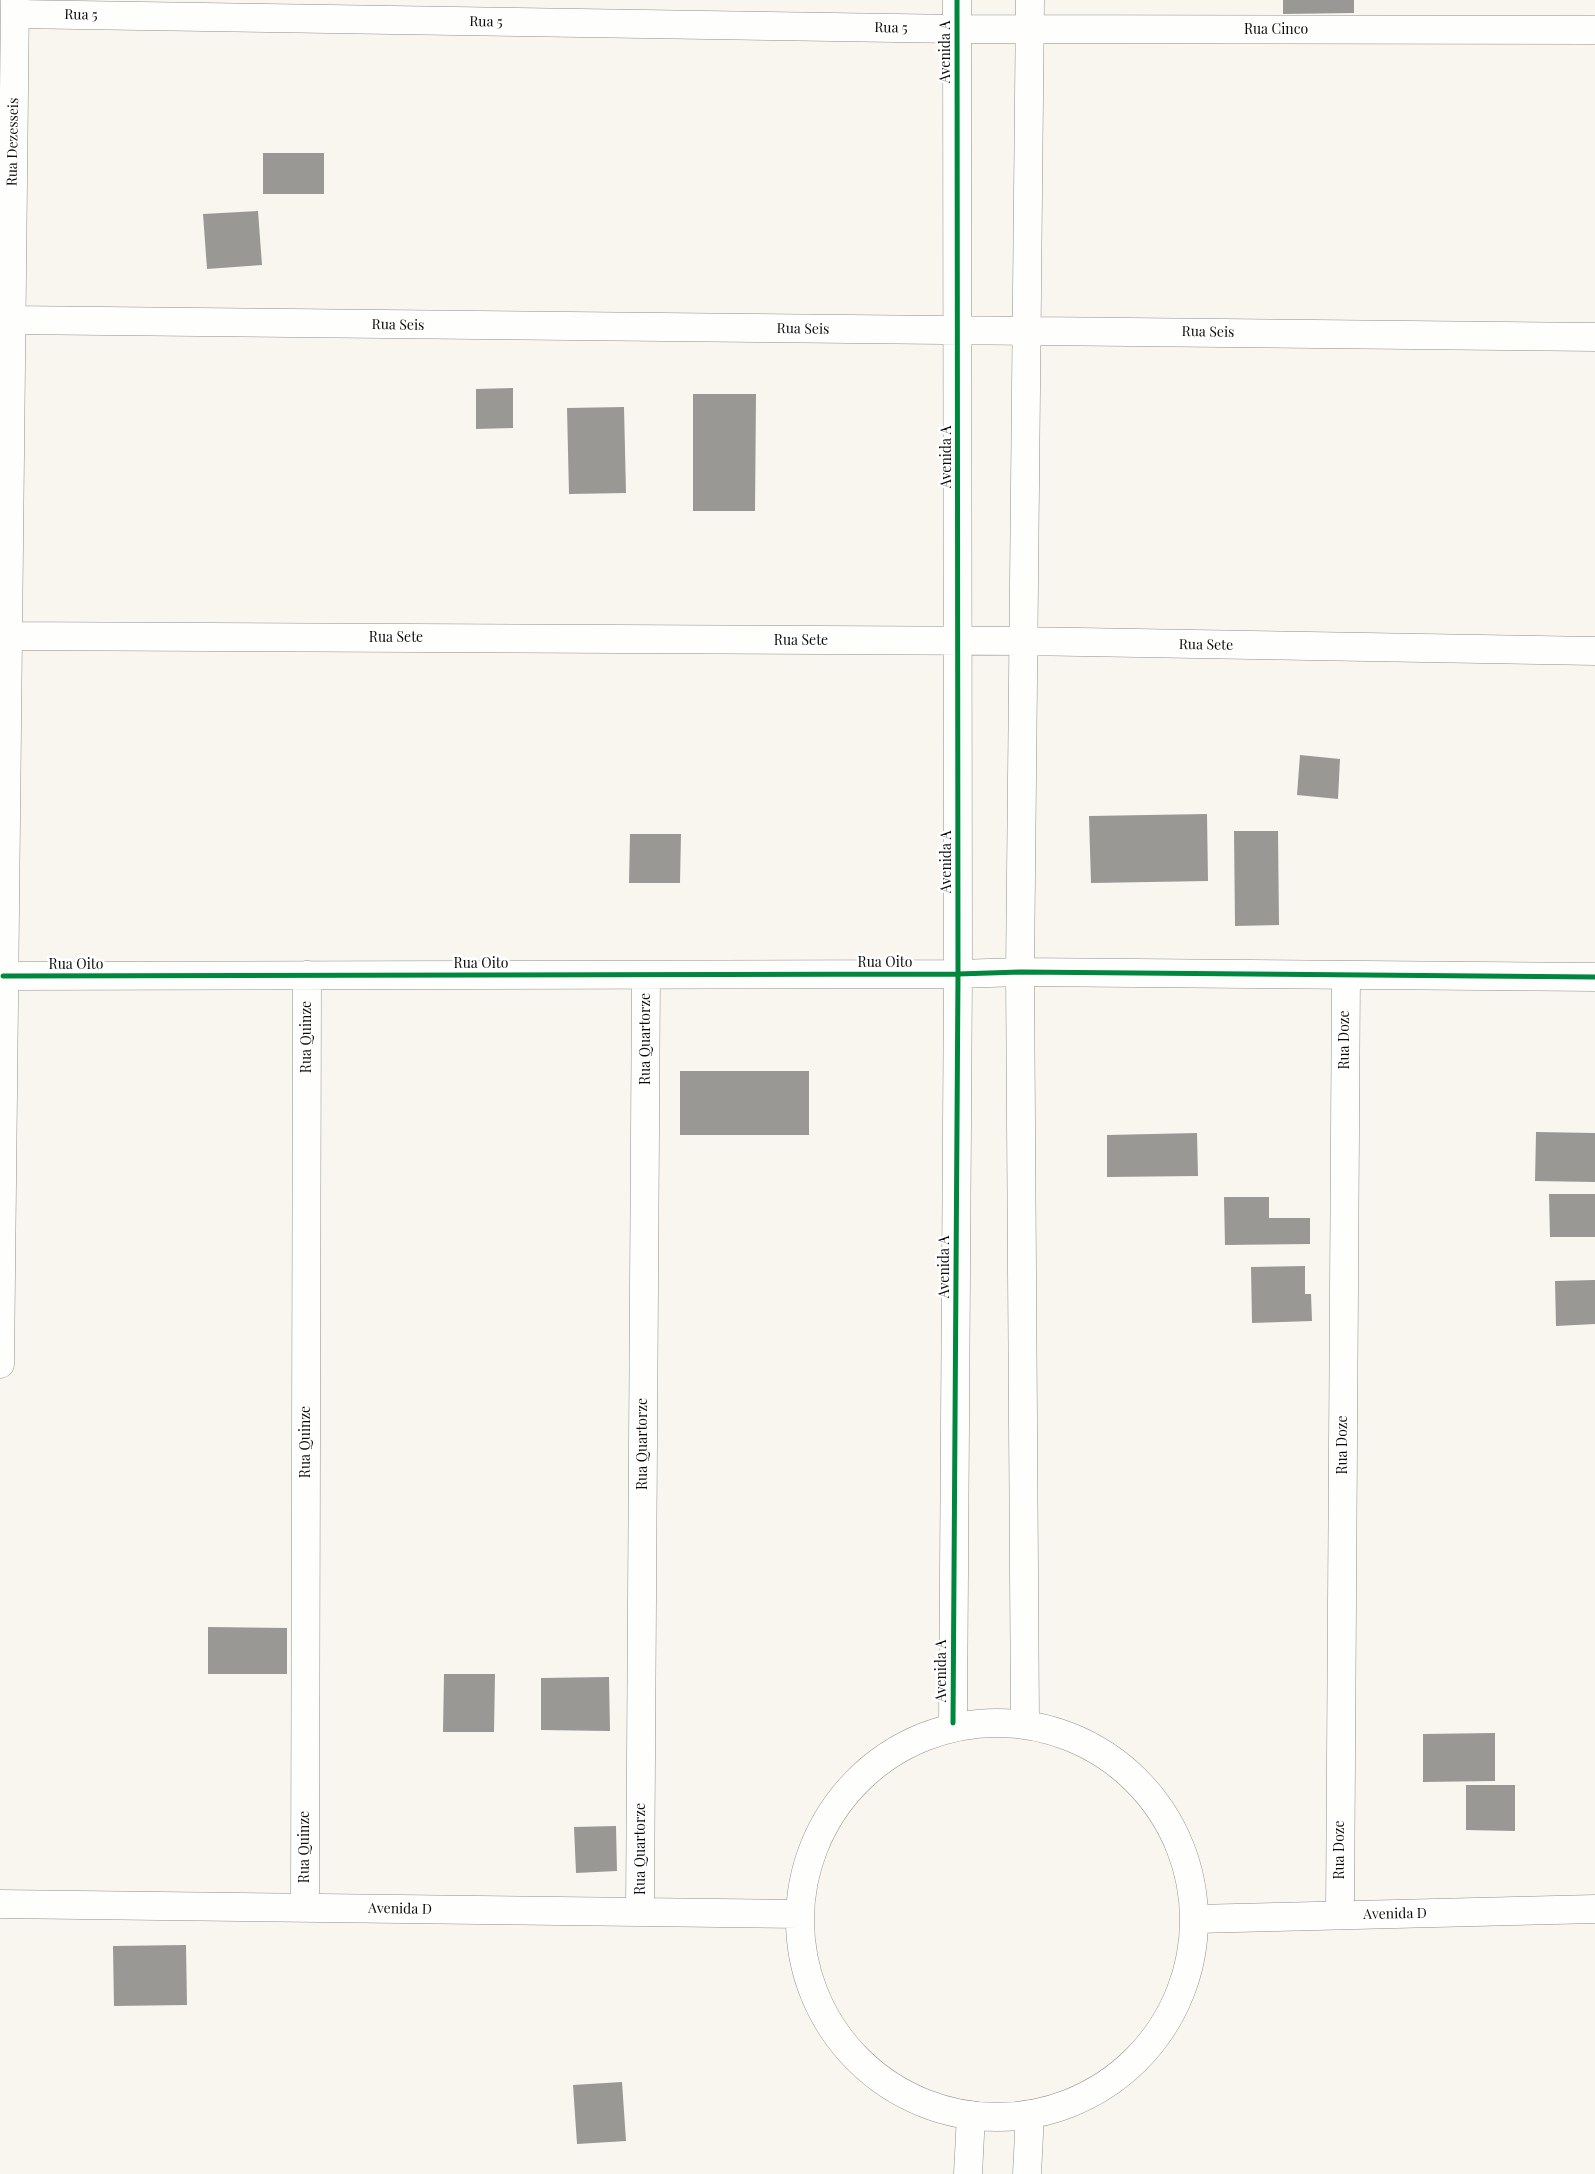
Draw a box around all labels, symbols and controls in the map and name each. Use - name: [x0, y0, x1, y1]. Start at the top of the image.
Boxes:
- street label: Rua 5: [64, 6, 98, 24]
- street label: Rua 5: [469, 13, 503, 31]
- street label: Rua 5: [874, 19, 908, 37]
- street label: Avenida A: [938, 21, 954, 83]
- street label: Rua Cinco: [1244, 22, 1308, 38]
- street label: Rua Dezesseis: [4, 98, 22, 186]
- street label: Rua Seis: [372, 316, 424, 334]
- street label: Rua Seis: [777, 320, 829, 338]
- street label: Rua Seis: [1182, 323, 1234, 341]
- street label: Avenida A: [939, 426, 955, 488]
- street label: Rua Sete: [369, 630, 423, 646]
- street label: Rua Sete: [774, 633, 828, 649]
- street label: Rua Sete: [1179, 636, 1233, 654]
- street label: Avenida A: [939, 831, 955, 893]
- street label: Rua Oito: [858, 955, 912, 971]
- street label: Rua Oito: [454, 956, 508, 972]
- street label: Rua Oito: [49, 957, 103, 973]
- street label: Rua Quartorze: [638, 993, 654, 1085]
- street label: Rua Quinze: [299, 1001, 315, 1073]
- street label: Rua Doze: [1337, 1010, 1353, 1070]
- street label: Avenida A: [937, 1236, 953, 1298]
- street label: Rua Quartorze: [635, 1398, 651, 1490]
- street label: Rua Quinze: [298, 1406, 314, 1478]
- street label: Rua Doze: [1335, 1415, 1351, 1475]
- street label: Avenida A: [934, 1640, 950, 1702]
- street label: Rua Quartorze: [633, 1803, 649, 1895]
- street label: Rua Quinze: [297, 1811, 313, 1883]
- street label: Rua Doze: [1332, 1820, 1348, 1880]
- street label: Avenida D: [368, 1900, 432, 1918]
- street label: Avenida D: [1363, 1905, 1427, 1923]

